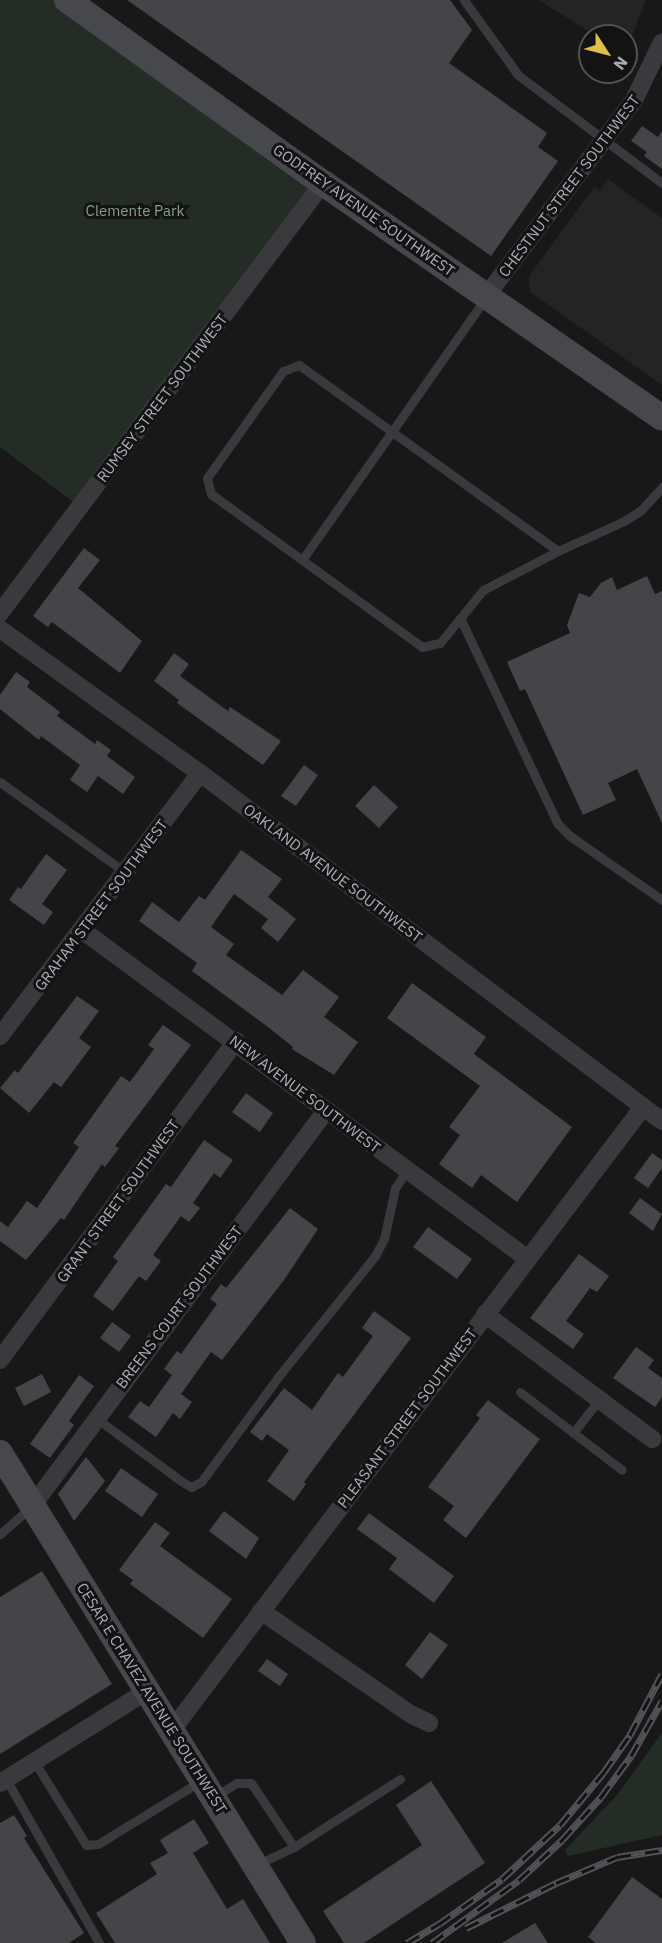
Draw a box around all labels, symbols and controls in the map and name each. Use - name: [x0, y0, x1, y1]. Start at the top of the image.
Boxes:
- north arrow: [578, 24, 638, 84]
- text: N: [609, 53, 632, 74]
- street label: CHESTNUT STREET SOUTHWEST: [495, 92, 643, 280]
- street label: GODFREY AVENUE SOUTHWEST: [270, 140, 458, 280]
- park label: Clemente Park: [86, 202, 184, 220]
- street label: RUMSEY STREET SOUTHWEST: [93, 310, 231, 486]
- street label: OAKLAND AVENUE SOUTHWEST: [240, 800, 426, 946]
- street label: GRAHAM STREET SOUTHWEST: [31, 816, 171, 994]
- street label: NEW AVENUE SOUTHWEST: [226, 1031, 384, 1157]
- street label: GRANT STREET SOUTHWEST: [53, 1116, 183, 1286]
- street label: BREENS COURT SOUTHWEST: [112, 1222, 246, 1392]
- street label: PLEASANT STREET SOUTHWEST: [334, 1325, 480, 1511]
- street label: CESAR E CHAVEZ AVENUE SOUTHWEST: [73, 1579, 231, 1817]

